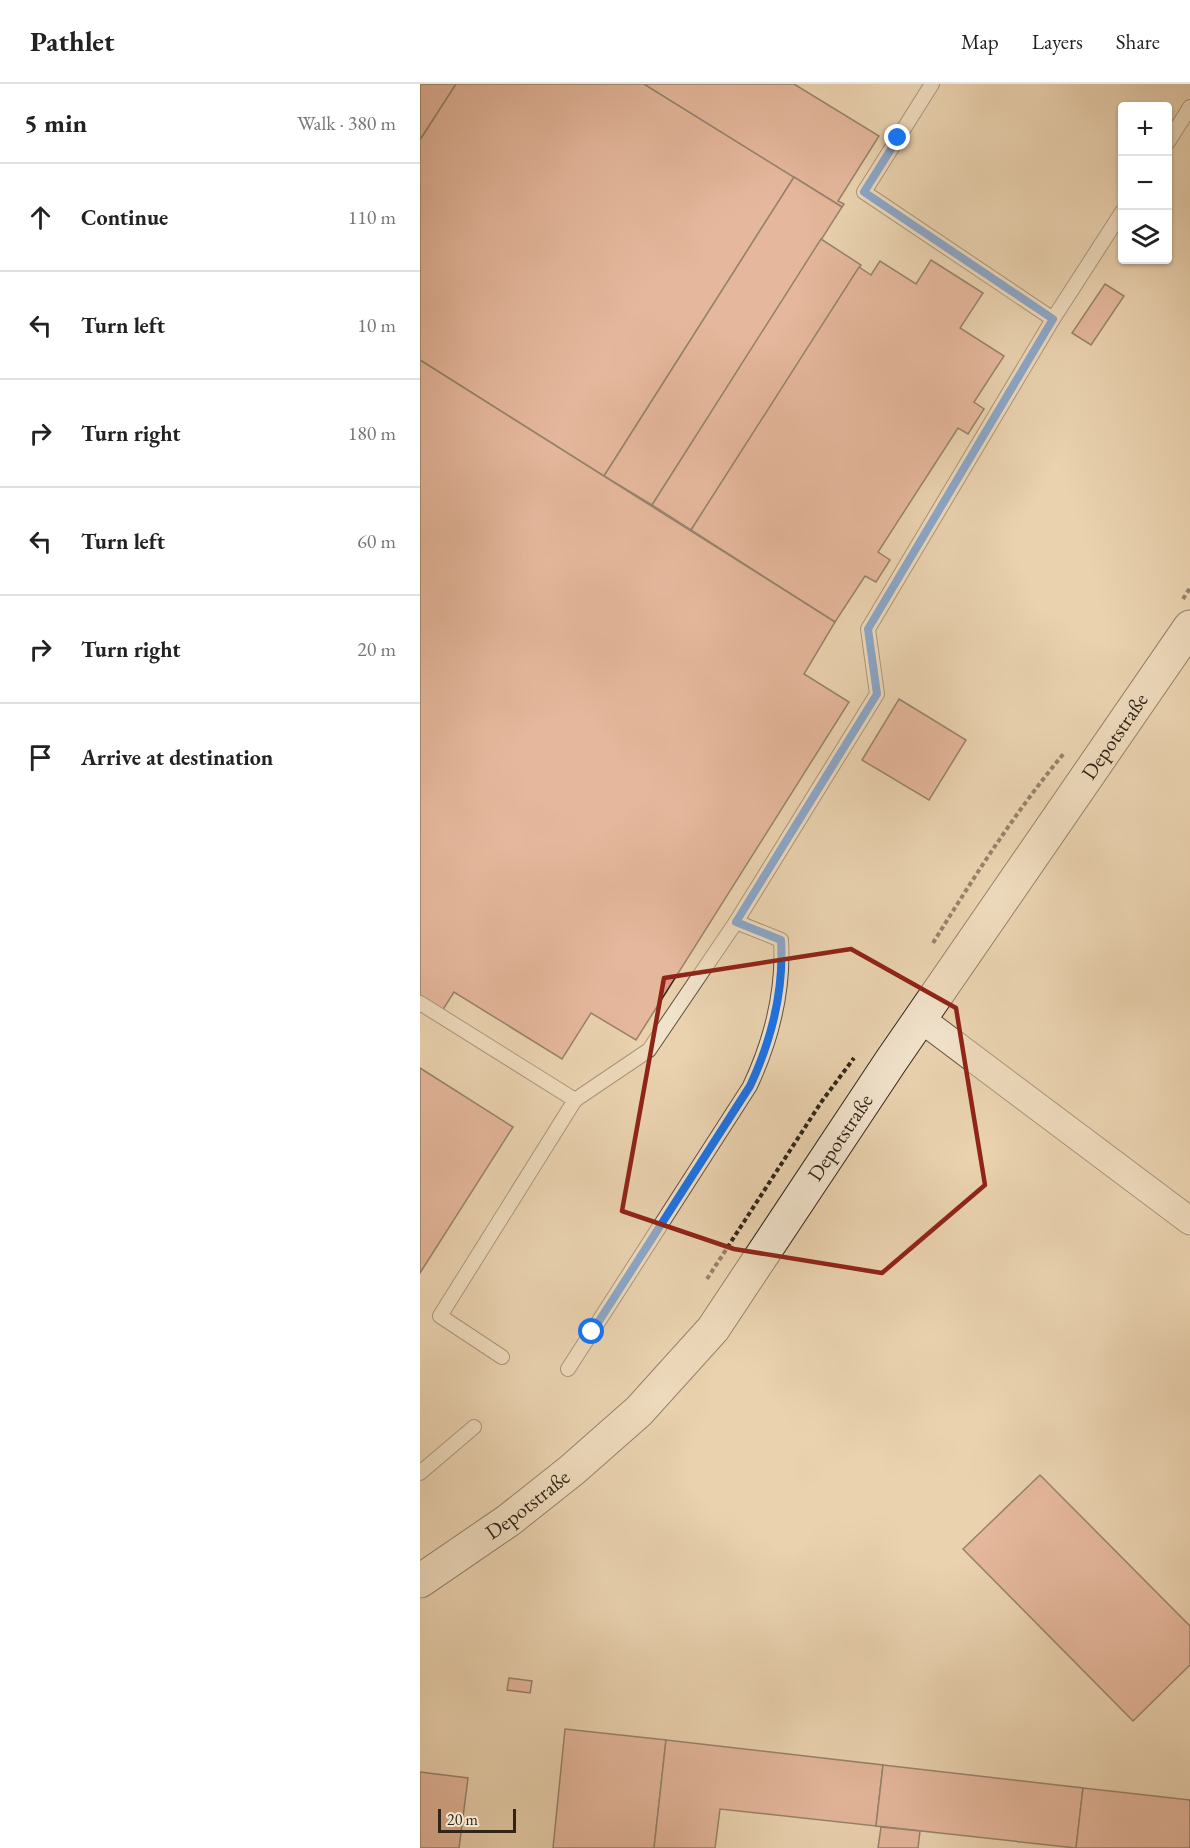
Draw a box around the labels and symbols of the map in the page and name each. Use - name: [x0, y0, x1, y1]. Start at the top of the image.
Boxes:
- route end: [884, 124, 910, 150]
- street label: Depotstraße: [1075, 687, 1154, 785]
- street label: Depotstraße: [801, 1088, 879, 1186]
- route start: [578, 1318, 604, 1344]
- street label: Depotstraße: [480, 1463, 575, 1545]
- scale bar: [438, 1806, 516, 1834]

